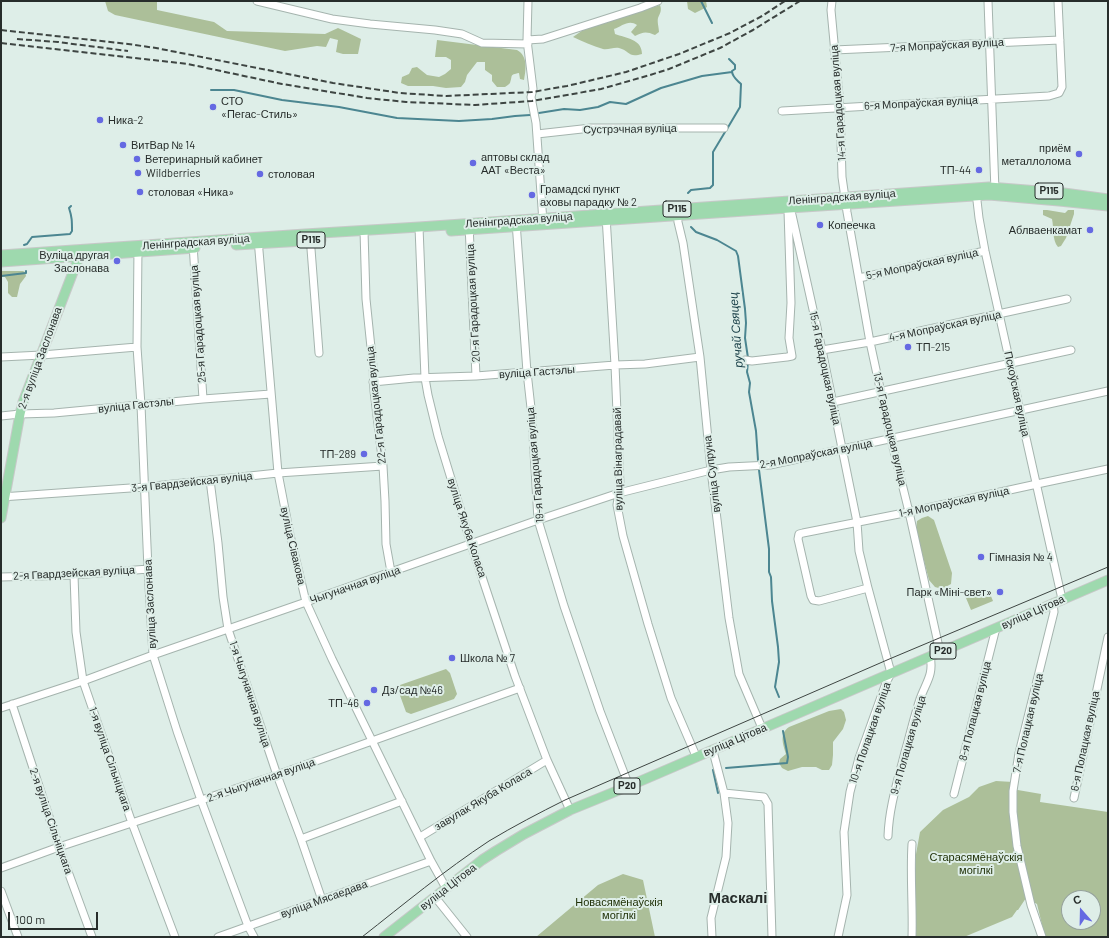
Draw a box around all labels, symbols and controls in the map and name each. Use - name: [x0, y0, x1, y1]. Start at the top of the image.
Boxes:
- street label: 7-я Мопраўская вуліца: [890, 35, 1004, 55]
- street label: 14-я Гарадоцкая вуліца: [827, 44, 849, 162]
- street label: 6-я Мопраўская вуліца: [864, 93, 978, 113]
- place label: СТО «Пегас-Стиль»: [221, 94, 298, 120]
- marker: СТО «Пегас-Стиль»: [208, 102, 218, 112]
- place label: Ника-2: [108, 113, 143, 127]
- marker: Ника-2: [95, 115, 105, 125]
- street label: Сустрэчная вуліца: [583, 122, 677, 136]
- place label: ВитВар № 14: [131, 138, 195, 152]
- marker: ВитВар № 14: [118, 140, 128, 150]
- place label: приём металлолома: [1001, 141, 1071, 167]
- marker: приём металлолома: [1074, 149, 1084, 159]
- place label: аптовы склад ААТ «Веста»: [481, 150, 549, 176]
- place label: Ветеринарный кабинет: [145, 152, 263, 166]
- marker: Ветеринарный кабинет: [132, 154, 142, 164]
- marker: аптовы склад ААТ «Веста»: [468, 158, 478, 168]
- place label: ТП-44: [940, 163, 971, 177]
- marker: ТП-44: [974, 165, 984, 175]
- place label: Wildberries: [146, 166, 201, 180]
- place label: столовая: [268, 167, 315, 181]
- marker: Wildberries: [133, 168, 143, 178]
- marker: столовая: [255, 169, 265, 179]
- place label: Грамадскі пункт аховы парадку № 2: [540, 182, 637, 208]
- road number: Р115: [1035, 183, 1063, 199]
- place label: столовая «Ника»: [148, 185, 234, 199]
- marker: столовая «Ника»: [135, 187, 145, 197]
- street label: Ленінградская вуліца: [788, 187, 896, 207]
- marker: Грамадскі пункт аховы парадку № 2: [527, 190, 537, 200]
- road number: Р115: [663, 201, 691, 217]
- street label: Ленінградская вуліца: [465, 210, 573, 230]
- place label: Копеечка: [828, 218, 875, 232]
- marker: Копеечка: [815, 220, 825, 230]
- place label: Аблваенкамат: [1009, 223, 1082, 237]
- marker: Аблваенкамат: [1085, 225, 1095, 235]
- street label: Ленінградская вуліца: [142, 232, 250, 252]
- road number: Р115: [297, 232, 325, 248]
- street label: 20-я Гарадоцкая вуліца: [463, 243, 483, 363]
- street label: 5-я Мопраўская вуліца: [865, 246, 979, 282]
- place label: Вуліца другая Заслонава: [39, 248, 109, 274]
- marker: Вуліца другая Заслонава: [112, 256, 122, 266]
- street label: 25-я Гарадоцкая вуліца: [187, 265, 209, 383]
- water label: ручай Свяцец: [726, 292, 746, 368]
- street label: 2-я вуліца Заслонава: [15, 305, 65, 411]
- street label: 4-я Мопраўская вуліца: [888, 308, 1002, 344]
- street label: 15-я Гарадоцкая вуліца: [806, 310, 844, 426]
- place label: ТП-215: [916, 340, 950, 354]
- marker: ТП-215: [903, 342, 913, 352]
- street label: 22-я Гарадоцкая вуліца: [363, 345, 389, 465]
- street label: Пскоўская вуліца: [1002, 350, 1032, 438]
- street label: вуліца Гастэлы: [499, 363, 575, 381]
- street label: 13-я Гарадоцкая вуліца: [871, 371, 909, 487]
- street label: вуліца Гастэлы: [98, 394, 174, 416]
- street label: 19-я Гарадоцкая вуліца: [523, 407, 547, 523]
- street label: вуліца Вінаградавай: [611, 407, 625, 511]
- street label: вуліца Супруна: [701, 435, 723, 513]
- street label: 2-я Мопраўская вуліца: [759, 437, 873, 471]
- place label: ТП-289: [320, 447, 356, 461]
- marker: ТП-289: [359, 449, 369, 459]
- street label: 3-я Гвардзейская вуліца: [131, 469, 253, 495]
- street label: вуліца Якуба Коласа: [445, 477, 489, 579]
- street label: 1-я Мопраўская вуліца: [898, 484, 1010, 520]
- street label: вуліца Сівакова: [278, 506, 308, 586]
- place label: Гімназія № 4: [989, 550, 1053, 564]
- marker: Гімназія № 4: [976, 552, 986, 562]
- street label: вуліца Заслонава: [141, 559, 159, 649]
- street label: 2-я Гвардзейская вуліца: [13, 563, 135, 583]
- street label: Чыгуначная вуліца: [308, 563, 402, 607]
- place label: Парк «Міні-свет»: [906, 585, 992, 599]
- marker: Парк «Міні-свет»: [995, 587, 1005, 597]
- street label: вуліца Цітова: [999, 592, 1067, 632]
- street label: 1-я Чыгуначная вуліца: [227, 639, 273, 749]
- road number: Р20: [930, 643, 956, 659]
- place label: Школа № 7: [460, 651, 515, 665]
- marker: Школа № 7: [447, 653, 457, 663]
- street label: 8-я Полацкая вуліца: [956, 660, 994, 762]
- street label: 7-я Полацкая вуліца: [1010, 672, 1046, 774]
- street label: 10-я Полацкая вуліца: [846, 680, 894, 786]
- place label: Дз/сад №46: [382, 683, 443, 697]
- marker: Дз/сад №46: [369, 685, 379, 695]
- street label: 6-я Полацкая вуліца: [1068, 690, 1102, 792]
- street label: 9-я Полацкая вуліца: [888, 694, 928, 796]
- place label: ТП-46: [328, 696, 359, 710]
- marker: ТП-46: [362, 698, 372, 708]
- street label: 1-я вуліца Сільніцкага: [86, 705, 134, 813]
- street label: вуліца Цітова: [701, 721, 769, 759]
- street label: 2-я Чыгуначная вуліца: [205, 755, 317, 805]
- street label: завулак Якуба Коласа: [432, 765, 534, 833]
- street label: 2-я вуліца Сільніцкага: [27, 766, 75, 876]
- road number: Р20: [614, 778, 640, 794]
- park label: Старасямёнаўскія могілкі: [930, 850, 1022, 876]
- street label: вуліца Цітова: [417, 861, 479, 913]
- street label: вуліца Мясаедава: [279, 877, 369, 921]
- district label: Маскалі: [709, 889, 767, 907]
- north arrow: [1061, 890, 1101, 930]
- text: С: [1071, 892, 1083, 907]
- park label: Новасямёнаўскія могілкі: [575, 895, 663, 921]
- scale bar: [10, 904, 100, 930]
- text: 100 m: [15, 912, 45, 926]

